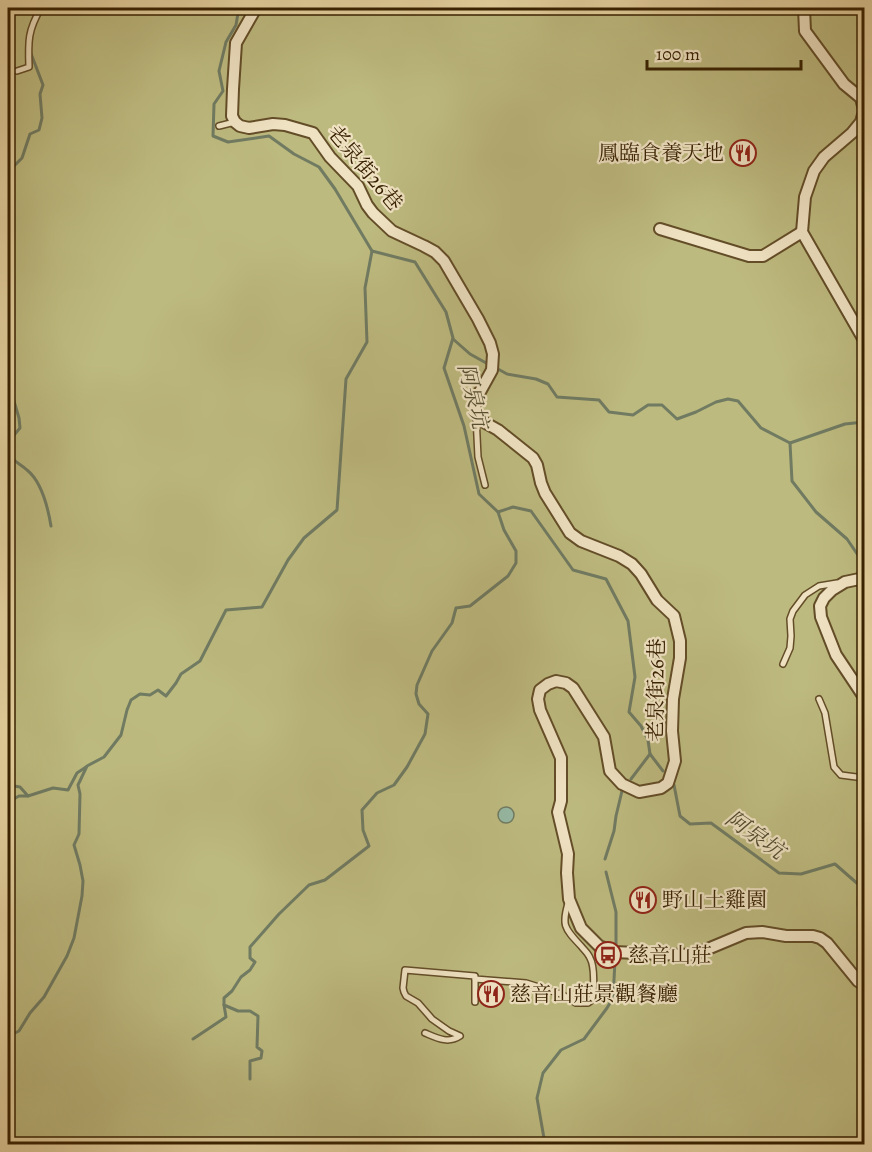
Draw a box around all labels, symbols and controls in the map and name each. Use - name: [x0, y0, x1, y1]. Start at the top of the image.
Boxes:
- scale bar: [647, 33, 802, 71]
- text: 100 m: [656, 42, 700, 66]
- street label: 老泉街26巷: [321, 119, 409, 217]
- restaurant icon: 鳳臨食養天地: [728, 138, 758, 168]
- place label: 鳳臨食養天地: [598, 139, 724, 167]
- water label: 阿泉坑: [450, 360, 496, 435]
- street label: 老泉街26巷: [641, 638, 671, 742]
- water label: 阿泉坑: [719, 804, 793, 868]
- restaurant icon: 野山土雞園: [628, 885, 658, 915]
- place label: 野山土雞園: [662, 886, 767, 914]
- bus stop icon: 慈音山莊: [593, 940, 623, 970]
- place label: 慈音山莊: [628, 941, 712, 969]
- restaurant icon: 慈音山莊景觀餐廳: [476, 979, 506, 1009]
- place label: 慈音山莊景觀餐廳: [510, 980, 678, 1008]

